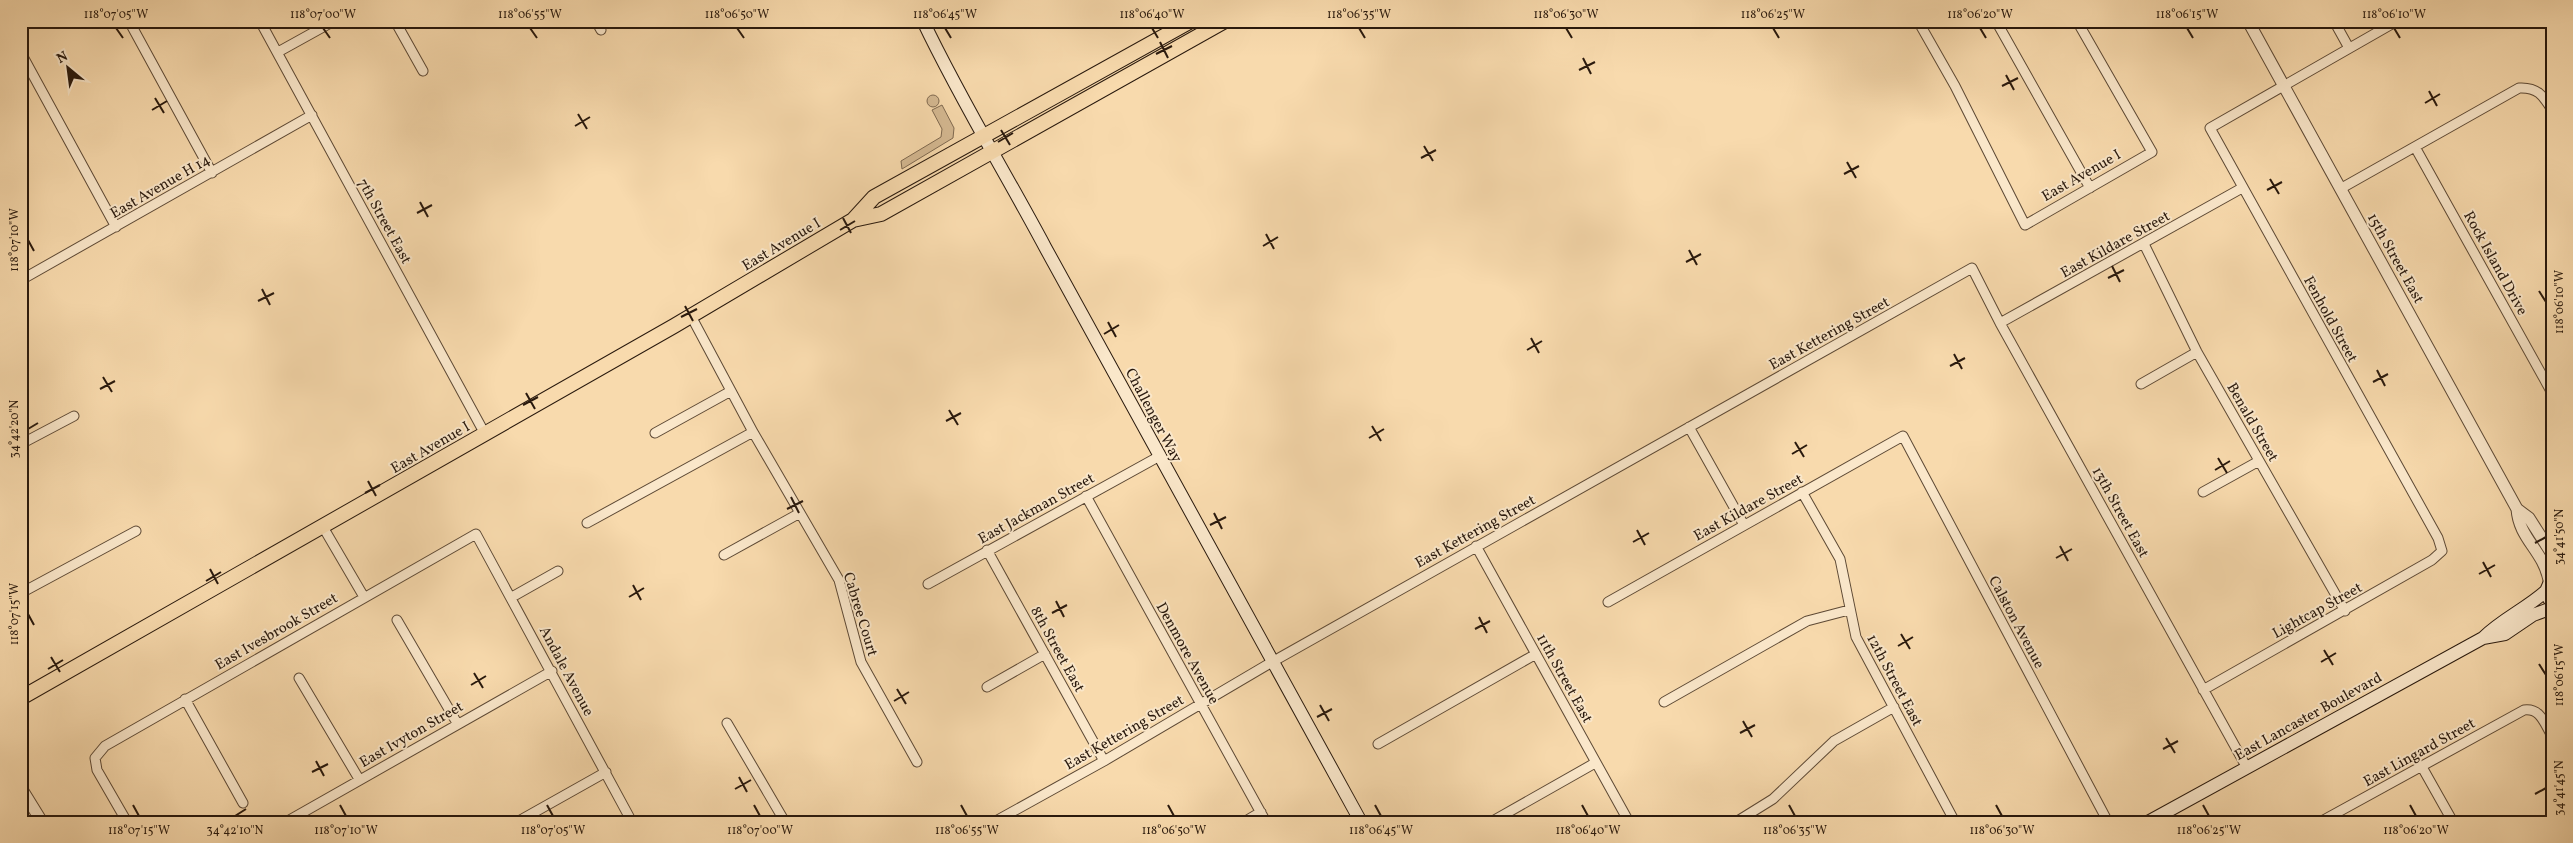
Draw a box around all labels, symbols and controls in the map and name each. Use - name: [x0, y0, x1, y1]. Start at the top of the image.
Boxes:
- text: 118°07'05"W: [84, 7, 148, 23]
- text: 118°07'00"W: [290, 7, 356, 23]
- text: 118°06'55"W: [498, 7, 562, 23]
- text: 118°06'50"W: [705, 7, 769, 23]
- text: 118°06'45"W: [913, 7, 977, 23]
- text: 118°06'40"W: [1119, 7, 1185, 23]
- text: 118°06'35"W: [1327, 7, 1391, 23]
- text: 118°06'30"W: [1533, 7, 1599, 23]
- text: 118°06'25"W: [1741, 7, 1805, 23]
- text: 118°06'20"W: [1947, 7, 2013, 23]
- text: 118°06'15"W: [2156, 7, 2218, 23]
- text: 118°06'10"W: [2362, 7, 2426, 23]
- north arrow: [42, 42, 92, 92]
- text: N: [53, 47, 71, 69]
- street label: East Avenue I: [2038, 145, 2125, 208]
- street label: East Avenue H 14: [107, 150, 215, 224]
- street label: 7th Street East: [351, 175, 416, 268]
- street label: East Kildare Street: [2057, 207, 2174, 284]
- text: 118°07'10"W: [7, 208, 23, 272]
- street label: Rock Island Drive: [2457, 208, 2532, 320]
- street label: 15th Street East: [2361, 210, 2428, 308]
- street label: East Avenue I: [738, 213, 825, 277]
- text: 118°06'10"W: [2552, 270, 2568, 334]
- street label: Fenhold Street: [2297, 273, 2362, 367]
- street label: East Kettering Street: [1766, 292, 1894, 376]
- street label: Challenger Way: [1119, 365, 1186, 467]
- street label: Benald Street: [2221, 379, 2283, 466]
- text: 34°42'20"N: [7, 400, 23, 458]
- street label: East Avenue I: [387, 417, 474, 480]
- street label: 13th Street East: [2086, 463, 2153, 562]
- street label: East Jackman Street: [975, 469, 1099, 550]
- street label: East Kildare Street: [1690, 470, 1807, 547]
- street label: East Kettering Street: [1412, 490, 1540, 574]
- text: 34°41'50"N: [2552, 509, 2568, 565]
- street label: Cabree Court: [837, 570, 882, 659]
- street label: Calston Avenue: [1982, 573, 2049, 673]
- street label: Lightcap Street: [2269, 578, 2366, 645]
- text: 118°07'15"W: [7, 583, 23, 645]
- street label: East Ivesbrook Street: [211, 589, 342, 676]
- street label: Denmore Avenue: [1150, 599, 1223, 709]
- street label: 8th Street East: [1024, 603, 1089, 696]
- street label: Andale Avenue: [533, 623, 598, 720]
- street label: 11th Street East: [1530, 630, 1597, 727]
- street label: 12th Street East: [1861, 631, 1927, 730]
- text: 118°06'15"W: [2552, 644, 2568, 706]
- street label: East Lancaster Boulevard: [2231, 668, 2386, 767]
- street label: East Kettering Street: [1061, 690, 1188, 776]
- street label: East Ivyton Street: [356, 697, 468, 774]
- street label: East Lingard Street: [2360, 714, 2480, 793]
- text: 34°41'45"N: [2552, 760, 2568, 816]
- text: 118°07'15"W: [108, 823, 170, 839]
- text: 34°42'10"N: [207, 823, 264, 839]
- text: 118°07'10"W: [314, 823, 378, 839]
- text: 118°07'05"W: [521, 823, 585, 839]
- text: 118°07'00"W: [727, 823, 793, 839]
- text: 118°06'55"W: [935, 823, 999, 839]
- text: 118°06'50"W: [1142, 823, 1206, 839]
- text: 118°06'45"W: [1349, 823, 1413, 839]
- text: 118°06'40"W: [1555, 823, 1621, 839]
- text: 118°06'35"W: [1763, 823, 1827, 839]
- text: 118°06'30"W: [1969, 823, 2035, 839]
- text: 118°06'25"W: [2177, 823, 2241, 839]
- text: 118°06'20"W: [2383, 823, 2449, 839]

